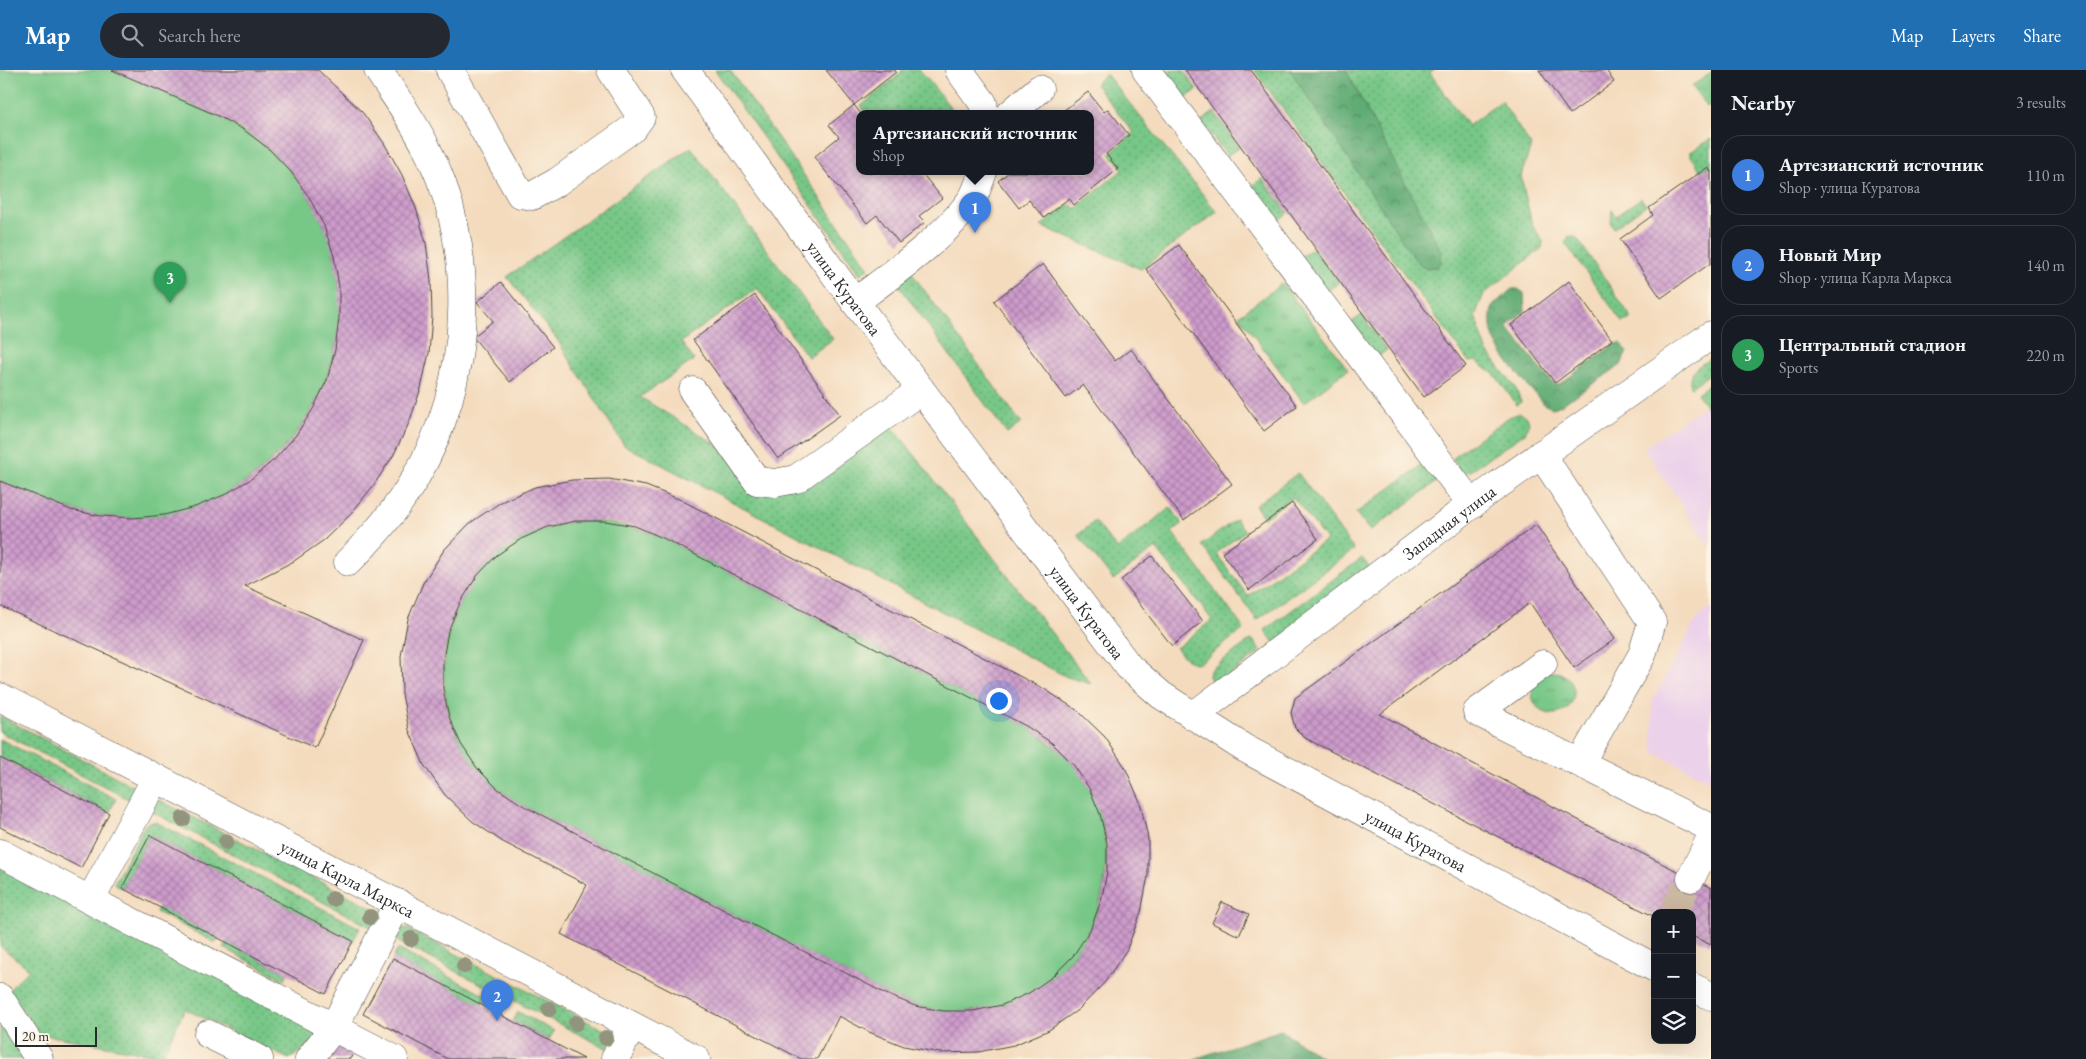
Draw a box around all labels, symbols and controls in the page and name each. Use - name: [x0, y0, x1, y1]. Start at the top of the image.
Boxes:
- search box: [100, 13, 450, 58]
- text: Map: [25, 20, 70, 51]
- icon: search: [118, 21, 146, 49]
- text: Search here: [158, 23, 241, 48]
- text: Map: [1891, 24, 1923, 47]
- text: Layers: [1951, 24, 1995, 47]
- text: Share: [2023, 24, 2061, 47]
- text: Nearby: [1731, 89, 1795, 116]
- text: 3 results: [2016, 92, 2066, 113]
- popup: [856, 110, 1094, 175]
- text: Артезианский источник: [873, 120, 1077, 145]
- text: Shop: [873, 145, 905, 166]
- text: Артезианский источник: [1779, 152, 1984, 177]
- text: 1: [1744, 165, 1752, 186]
- text: 110 m: [2026, 165, 2065, 186]
- text: Shop · улица Куратова: [1779, 177, 1920, 198]
- pin: 1: [959, 192, 991, 233]
- street label: улица Куратова: [802, 236, 888, 340]
- text: Новый Мир: [1779, 242, 1881, 267]
- text: 2: [1744, 255, 1752, 276]
- text: 140 m: [2026, 255, 2065, 276]
- pin: 3: [154, 262, 186, 303]
- text: Shop · улица Карла Маркса: [1779, 267, 1952, 288]
- text: Центральный стадион: [1779, 332, 1966, 357]
- text: 3: [1744, 345, 1752, 366]
- text: 220 m: [2026, 345, 2065, 366]
- text: Sports: [1779, 357, 1818, 378]
- street label: Западная улица: [1397, 479, 1500, 565]
- street label: улица Куратова: [1045, 560, 1131, 664]
- your location: [986, 688, 1012, 714]
- street label: улица Куратова: [1361, 803, 1471, 877]
- street label: улица Карла Маркса: [277, 834, 419, 923]
- map controls: [1651, 909, 1696, 1044]
- button: +: [1651, 909, 1696, 954]
- button: −: [1651, 954, 1696, 999]
- pin: 2: [481, 980, 513, 1021]
- button: layers: [1651, 999, 1696, 1044]
- scale bar: [15, 1024, 98, 1047]
- text: 20 m: [22, 1027, 49, 1045]

